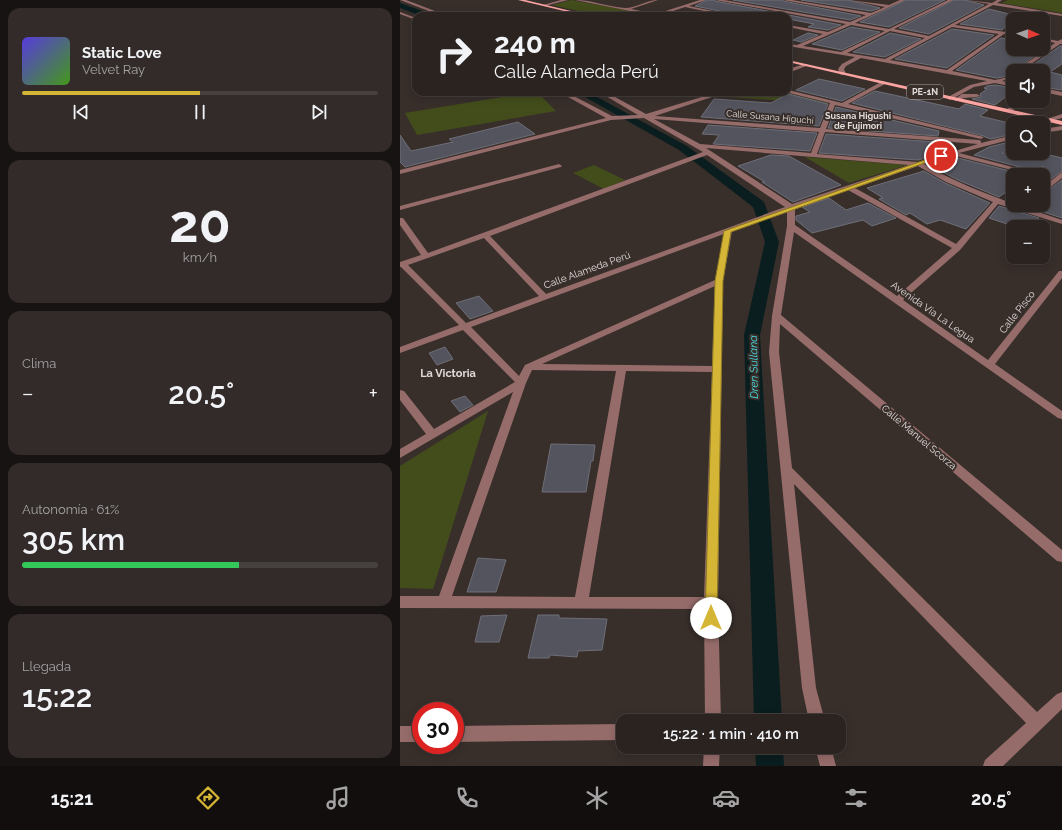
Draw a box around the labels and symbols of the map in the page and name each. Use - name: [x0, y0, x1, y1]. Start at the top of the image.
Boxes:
- north arrow: [1006, 12, 1050, 56]
- road number: PE-1N: [907, 85, 943, 99]
- street label: Calle Susana Higuchi: [726, 108, 814, 126]
- district label: Susana Higushi de Fujimori: [825, 111, 891, 131]
- pin: [924, 139, 958, 173]
- street label: Calle Alameda Perú: [542, 249, 632, 291]
- street label: Avenida Vía La Legua: [889, 279, 977, 345]
- street label: Calle Pisco: [997, 289, 1037, 335]
- water label: Dren Sullana: [747, 335, 761, 399]
- district label: La Victoria: [420, 367, 476, 380]
- street label: Calle Manuel Scorza: [879, 402, 959, 472]
- position arrow: [690, 597, 732, 639]
- speed limit sign: 30: [412, 702, 464, 754]

